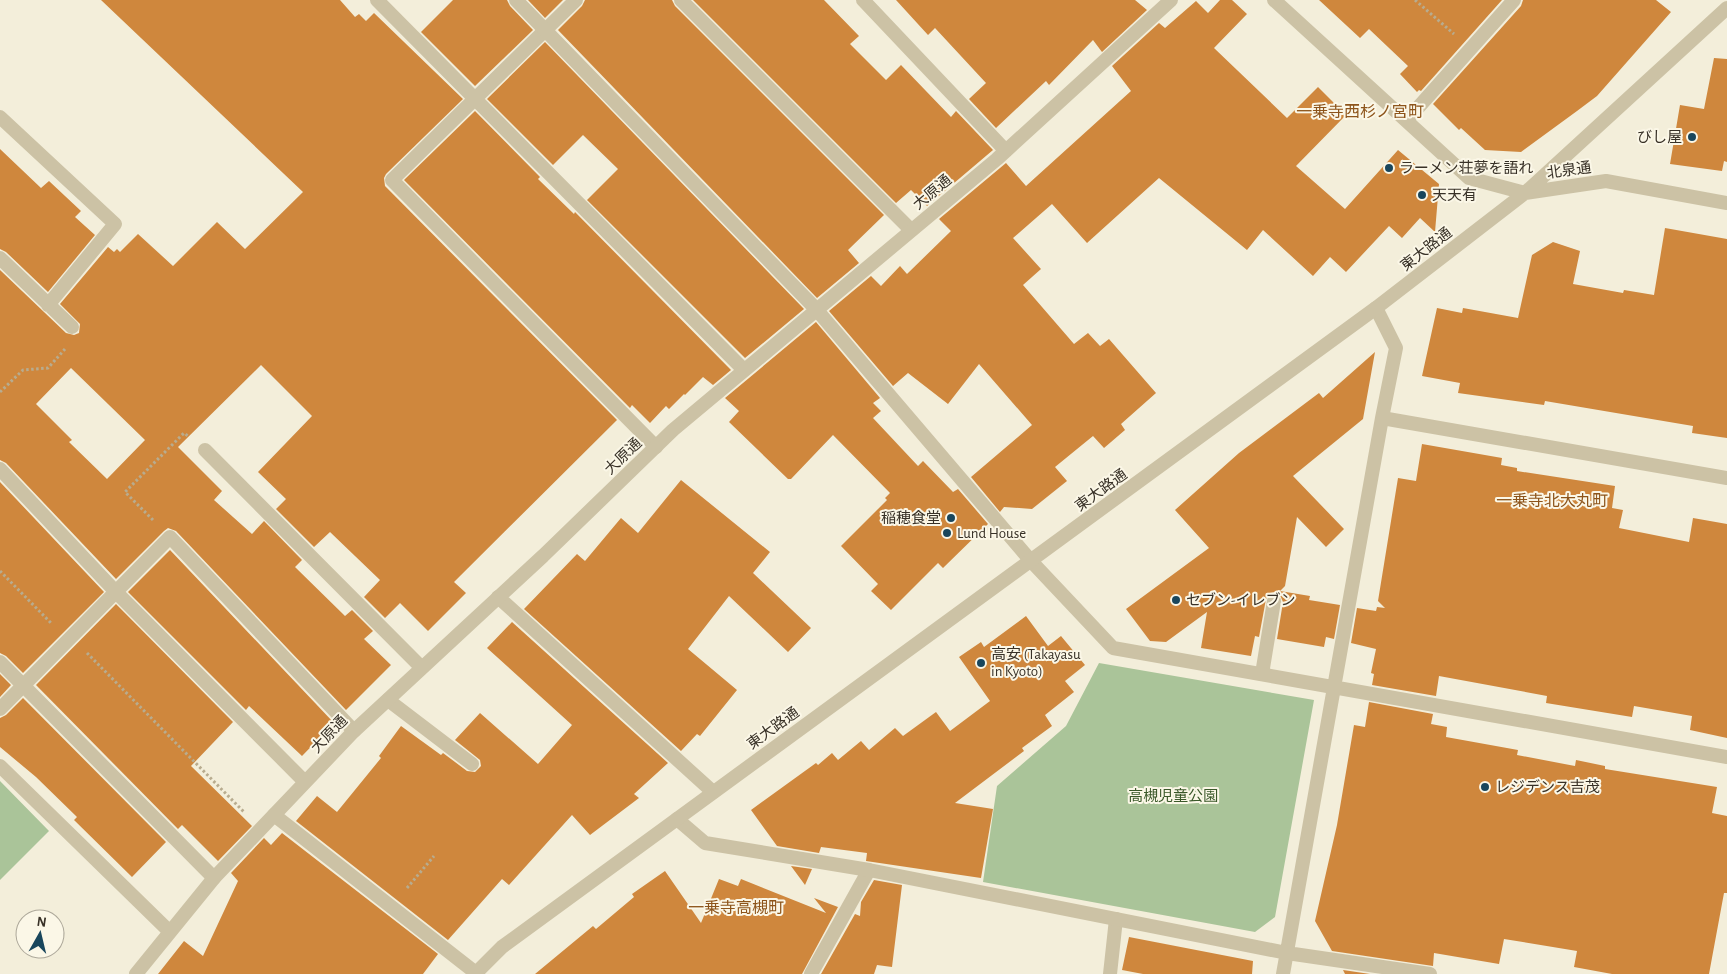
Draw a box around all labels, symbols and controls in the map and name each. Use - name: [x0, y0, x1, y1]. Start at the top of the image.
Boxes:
- district label: 一乗寺西杉ノ宮町: [1296, 103, 1424, 120]
- place label: びし屋: [1637, 129, 1682, 145]
- marker: びし屋: [1686, 131, 1698, 143]
- street label: 北泉通: [1545, 158, 1592, 181]
- place label: ラーメン荘夢を語れ: [1399, 160, 1533, 176]
- marker: ラーメン荘夢を語れ: [1383, 162, 1395, 174]
- street label: 大原通: [910, 171, 954, 213]
- place label: 天天有: [1432, 187, 1477, 203]
- marker: 天天有: [1416, 189, 1428, 201]
- street label: 東大路通: [1397, 224, 1455, 274]
- street label: 大原通: [601, 435, 645, 477]
- street label: 東大路通: [1072, 466, 1130, 514]
- district label: 一乗寺北大丸町: [1496, 492, 1608, 509]
- place label: 稲穂食堂: [881, 510, 941, 526]
- marker: 稲穂食堂: [945, 512, 957, 524]
- place label: Lund House: [957, 526, 1026, 541]
- marker: Lund House: [941, 527, 953, 539]
- place label: セブン-イレブン: [1186, 592, 1296, 608]
- marker: セブン-イレブン: [1170, 594, 1182, 606]
- place label: 高安 (Takayasu in Kyoto): [991, 646, 1081, 679]
- marker: 高安 (Takayasu in Kyoto): [975, 657, 987, 669]
- street label: 東大路通: [744, 704, 802, 752]
- street label: 大原通: [308, 712, 350, 756]
- place label: レジデンス吉茂: [1495, 779, 1600, 795]
- marker: レジデンス吉茂: [1479, 781, 1491, 793]
- park label: 高槻児童公園: [1128, 788, 1218, 804]
- district label: 一乗寺高槻町: [688, 899, 784, 916]
- north arrow: [15, 909, 65, 959]
- text: N: [36, 915, 47, 930]

